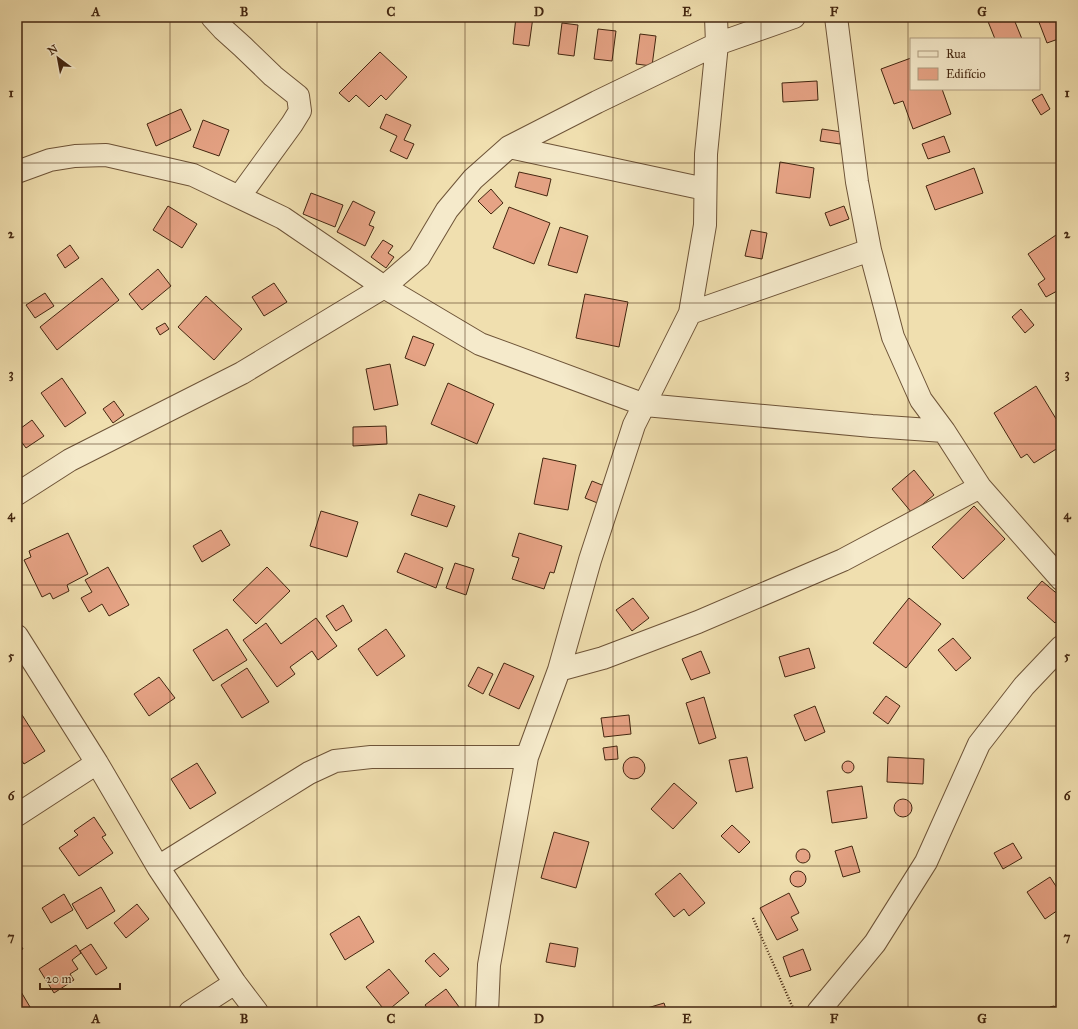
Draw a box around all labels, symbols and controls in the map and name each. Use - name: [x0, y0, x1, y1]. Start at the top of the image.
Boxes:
- text: A: [91, 4, 101, 20]
- text: B: [240, 4, 249, 20]
- text: C: [387, 4, 396, 20]
- text: D: [534, 4, 544, 20]
- text: E: [682, 4, 692, 20]
- text: F: [830, 4, 839, 20]
- text: G: [977, 4, 987, 20]
- north arrow: [38, 38, 78, 78]
- legend: [910, 38, 1040, 90]
- text: N: [46, 42, 61, 58]
- text: Rua: [946, 47, 967, 61]
- text: Edifício: [946, 67, 986, 81]
- text: 1: [8, 85, 14, 101]
- text: 1: [1064, 85, 1070, 101]
- text: 2: [8, 226, 15, 242]
- text: 2: [1064, 226, 1071, 242]
- text: 3: [8, 366, 14, 382]
- text: 3: [1064, 366, 1070, 382]
- text: 4: [7, 507, 15, 523]
- text: 4: [1063, 507, 1071, 523]
- text: 5: [8, 648, 15, 664]
- text: 5: [1064, 648, 1071, 664]
- text: 6: [8, 788, 16, 804]
- text: 6: [1064, 788, 1072, 804]
- text: 7: [8, 929, 15, 945]
- text: 7: [1064, 929, 1071, 945]
- scale bar: [40, 965, 120, 991]
- text: 20 m: [46, 972, 72, 986]
- text: A: [91, 1011, 101, 1027]
- text: B: [240, 1011, 249, 1027]
- text: C: [387, 1011, 396, 1027]
- text: D: [534, 1011, 544, 1027]
- text: E: [682, 1011, 692, 1027]
- text: F: [830, 1011, 839, 1027]
- text: G: [977, 1011, 987, 1027]

